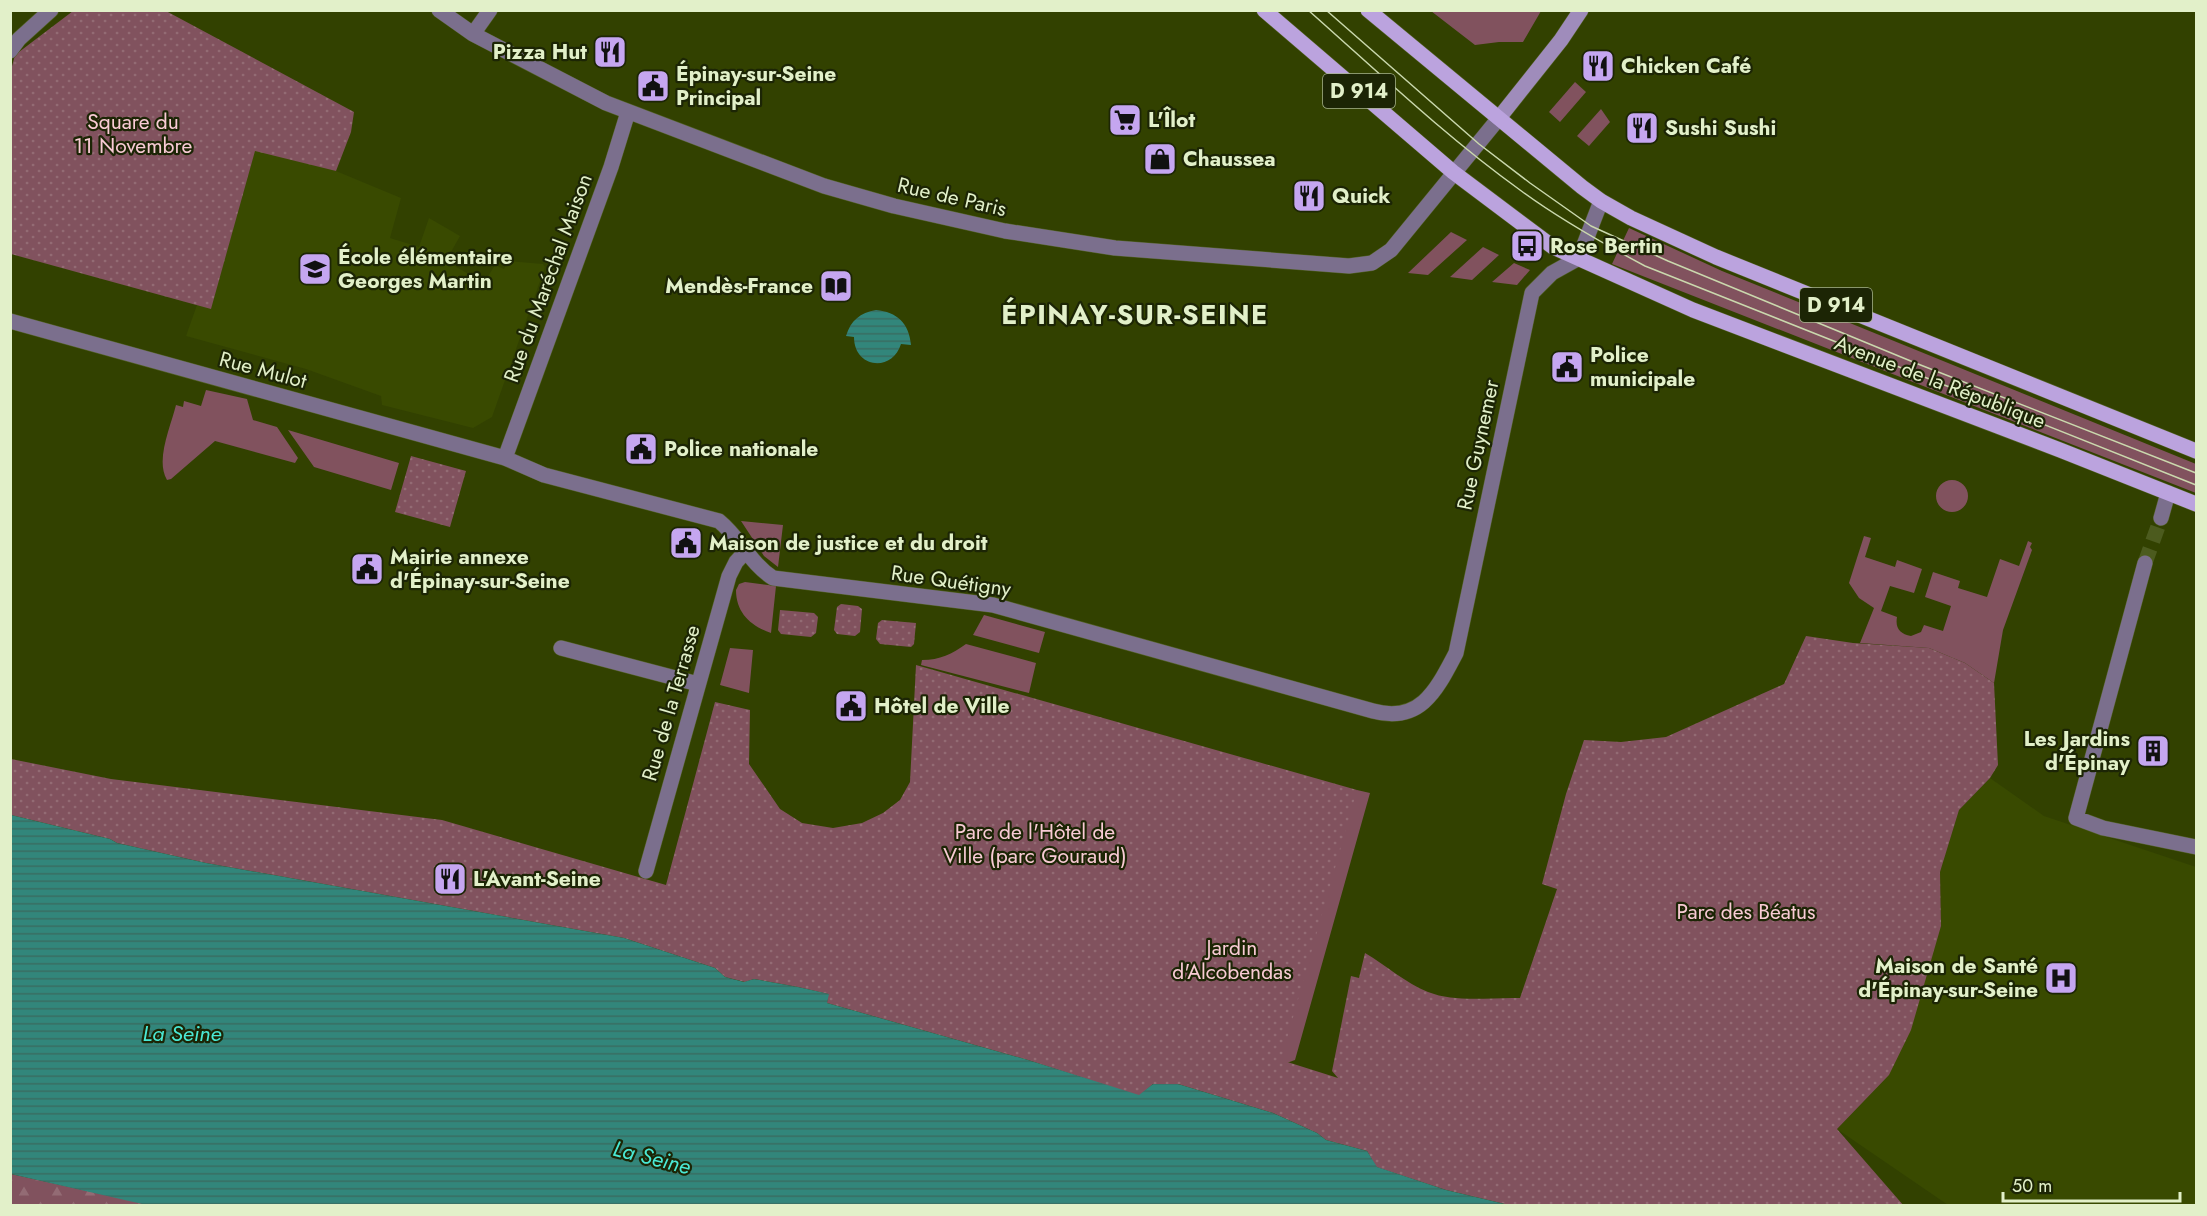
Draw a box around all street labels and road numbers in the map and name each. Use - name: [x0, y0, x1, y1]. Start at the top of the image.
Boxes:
- road number: D 914: [1323, 74, 1395, 108]
- street label: Rue du Maréchal Maison: [496, 170, 600, 386]
- street label: Rue de Paris: [895, 170, 1009, 224]
- road number: D 914: [1800, 288, 1872, 322]
- street label: Avenue de la République: [1830, 328, 2050, 436]
- street label: Rue Mulot: [216, 344, 310, 396]
- street label: Rue Guynemer: [1450, 376, 1507, 513]
- street label: Rue Quétigny: [889, 558, 1014, 604]
- street label: Rue de la Terrasse: [634, 621, 708, 784]

